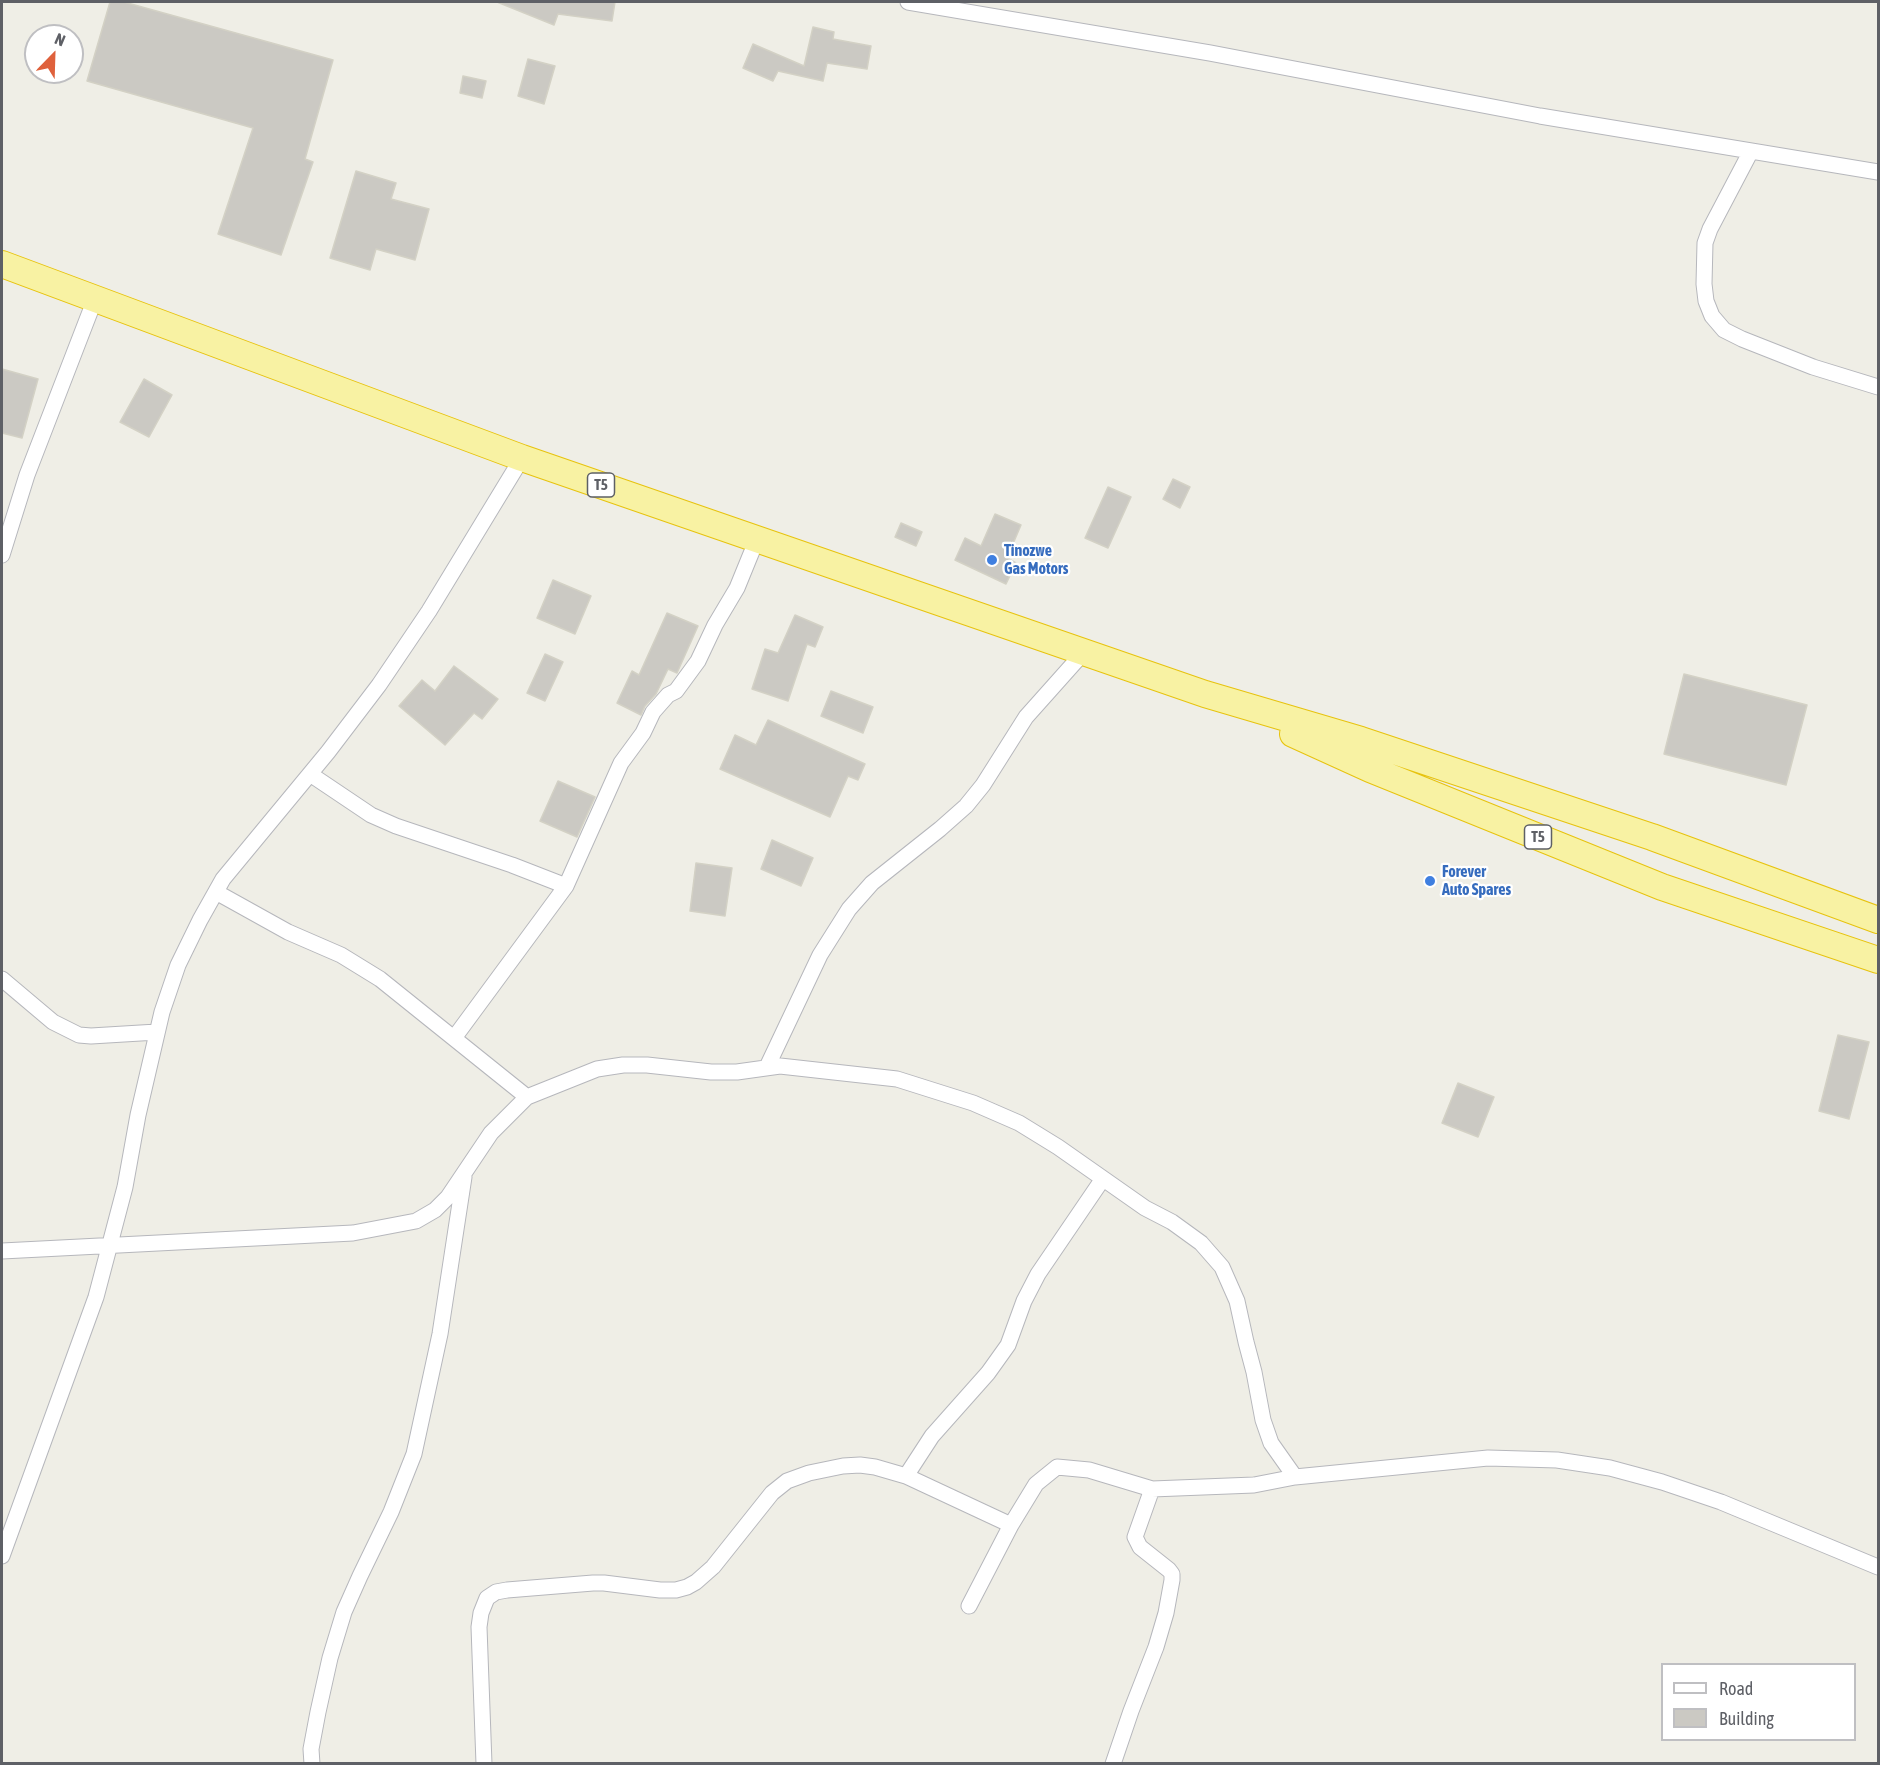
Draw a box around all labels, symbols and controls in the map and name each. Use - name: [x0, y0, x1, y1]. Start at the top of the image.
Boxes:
- north arrow: [24, 24, 84, 84]
- text: N: [52, 29, 68, 49]
- road number: T5: [588, 473, 614, 497]
- place label: Tinozwe Gas Motors: [1004, 541, 1068, 579]
- marker: Tinozwe Gas Motors: [985, 553, 999, 567]
- road number: T5: [1524, 825, 1552, 849]
- place label: Forever Auto Spares: [1442, 862, 1511, 900]
- marker: Forever Auto Spares: [1423, 874, 1437, 888]
- legend: [1661, 1663, 1856, 1741]
- text: Road: [1719, 1678, 1753, 1699]
- text: Building: [1719, 1708, 1774, 1729]

